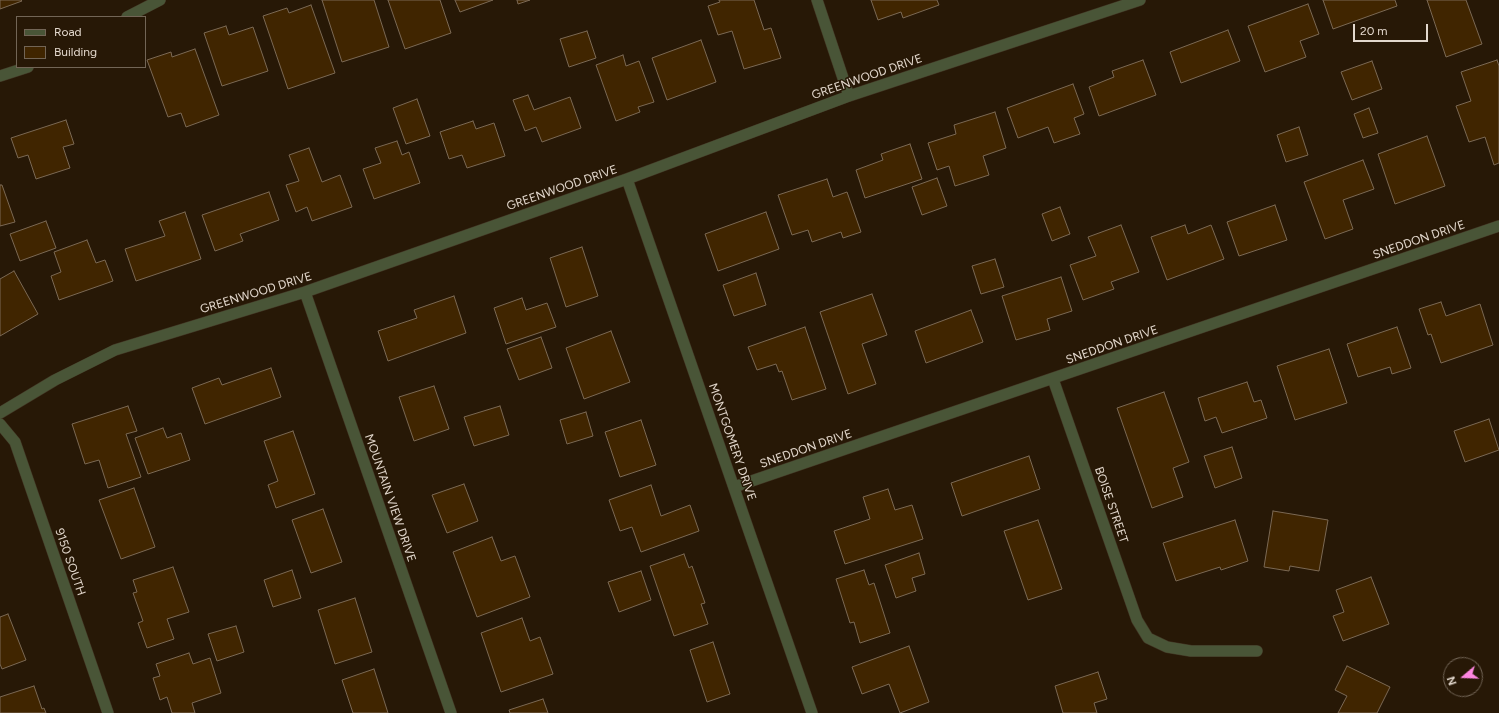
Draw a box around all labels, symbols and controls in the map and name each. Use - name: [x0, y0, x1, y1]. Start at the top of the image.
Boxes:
- legend: [16, 16, 146, 68]
- scale bar: [1355, 16, 1430, 42]
- text: 20 m: [1360, 24, 1388, 38]
- text: Road: [54, 25, 82, 39]
- text: Building: [54, 45, 97, 59]
- street label: GREENWOOD DRIVE: [810, 51, 924, 103]
- street label: GREENWOOD DRIVE: [505, 162, 619, 214]
- street label: SNEDDON DRIVE: [1371, 218, 1467, 262]
- street label: GREENWOOD DRIVE: [198, 269, 314, 317]
- street label: SNEDDON DRIVE: [1064, 323, 1160, 367]
- street label: MONTGOMERY DRIVE: [705, 381, 759, 503]
- street label: SNEDDON DRIVE: [758, 427, 854, 471]
- street label: MOUNTAIN VIEW DRIVE: [361, 432, 419, 564]
- street label: BOISE STREET: [1091, 465, 1131, 545]
- street label: 9150 SOUTH: [52, 527, 88, 597]
- north arrow: [1443, 657, 1483, 697]
- text: N: [1445, 675, 1460, 687]

